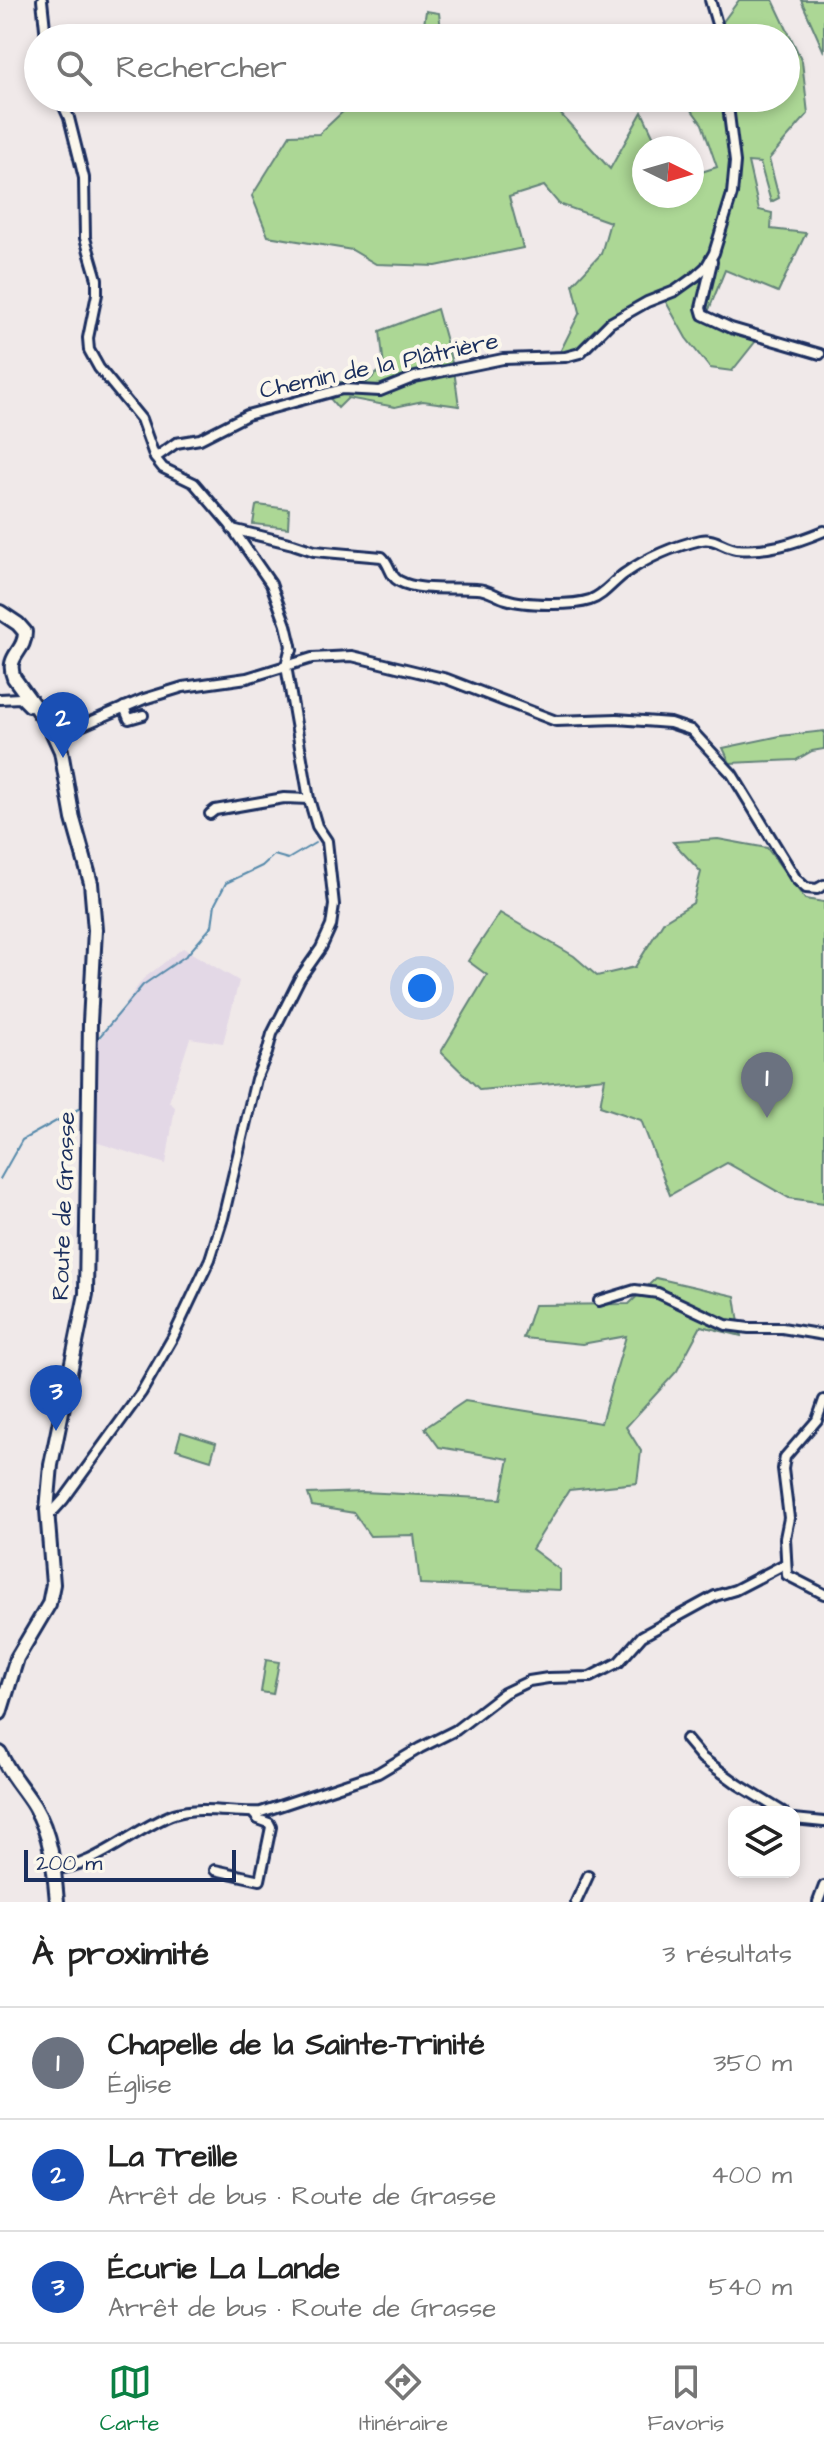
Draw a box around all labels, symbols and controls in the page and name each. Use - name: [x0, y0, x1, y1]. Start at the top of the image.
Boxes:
- search box: [24, 24, 800, 112]
- icon: search: [52, 46, 96, 90]
- text: Rechercher: [116, 47, 287, 89]
- north arrow: [632, 136, 704, 208]
- street label: Chemin de la Plâtrière: [256, 324, 502, 408]
- pin: 2: [37, 692, 89, 758]
- your location: [402, 968, 442, 1008]
- pin: 1: [741, 1052, 793, 1118]
- street label: Route de Grasse: [44, 1111, 84, 1301]
- pin: 3: [30, 1365, 82, 1431]
- map controls: [728, 1806, 800, 1878]
- button: layers: [728, 1806, 800, 1878]
- scale bar: [24, 1846, 236, 1882]
- text: 200 m: [36, 1848, 102, 1879]
- text: À proximité: [32, 1930, 209, 1978]
- text: 3 résultats: [662, 1936, 792, 1972]
- text: Chapelle de la Sainte-Trinité: [108, 2024, 485, 2066]
- text: 1: [56, 2045, 60, 2081]
- text: 350 m: [713, 2045, 792, 2081]
- text: Église: [108, 2066, 172, 2102]
- text: La Treille: [108, 2136, 238, 2178]
- text: 2: [51, 2157, 65, 2193]
- text: 400 m: [711, 2157, 792, 2193]
- text: Arrêt de bus · Route de Grasse: [108, 2178, 496, 2214]
- text: Écurie La Lande: [108, 2248, 340, 2290]
- text: 3: [51, 2269, 65, 2305]
- text: 540 m: [709, 2269, 792, 2305]
- text: Arrêt de bus · Route de Grasse: [108, 2290, 496, 2326]
- tab: Carte: [100, 2360, 159, 2439]
- tab: Itinéraire: [359, 2360, 448, 2439]
- tab: Favoris: [648, 2360, 724, 2439]

